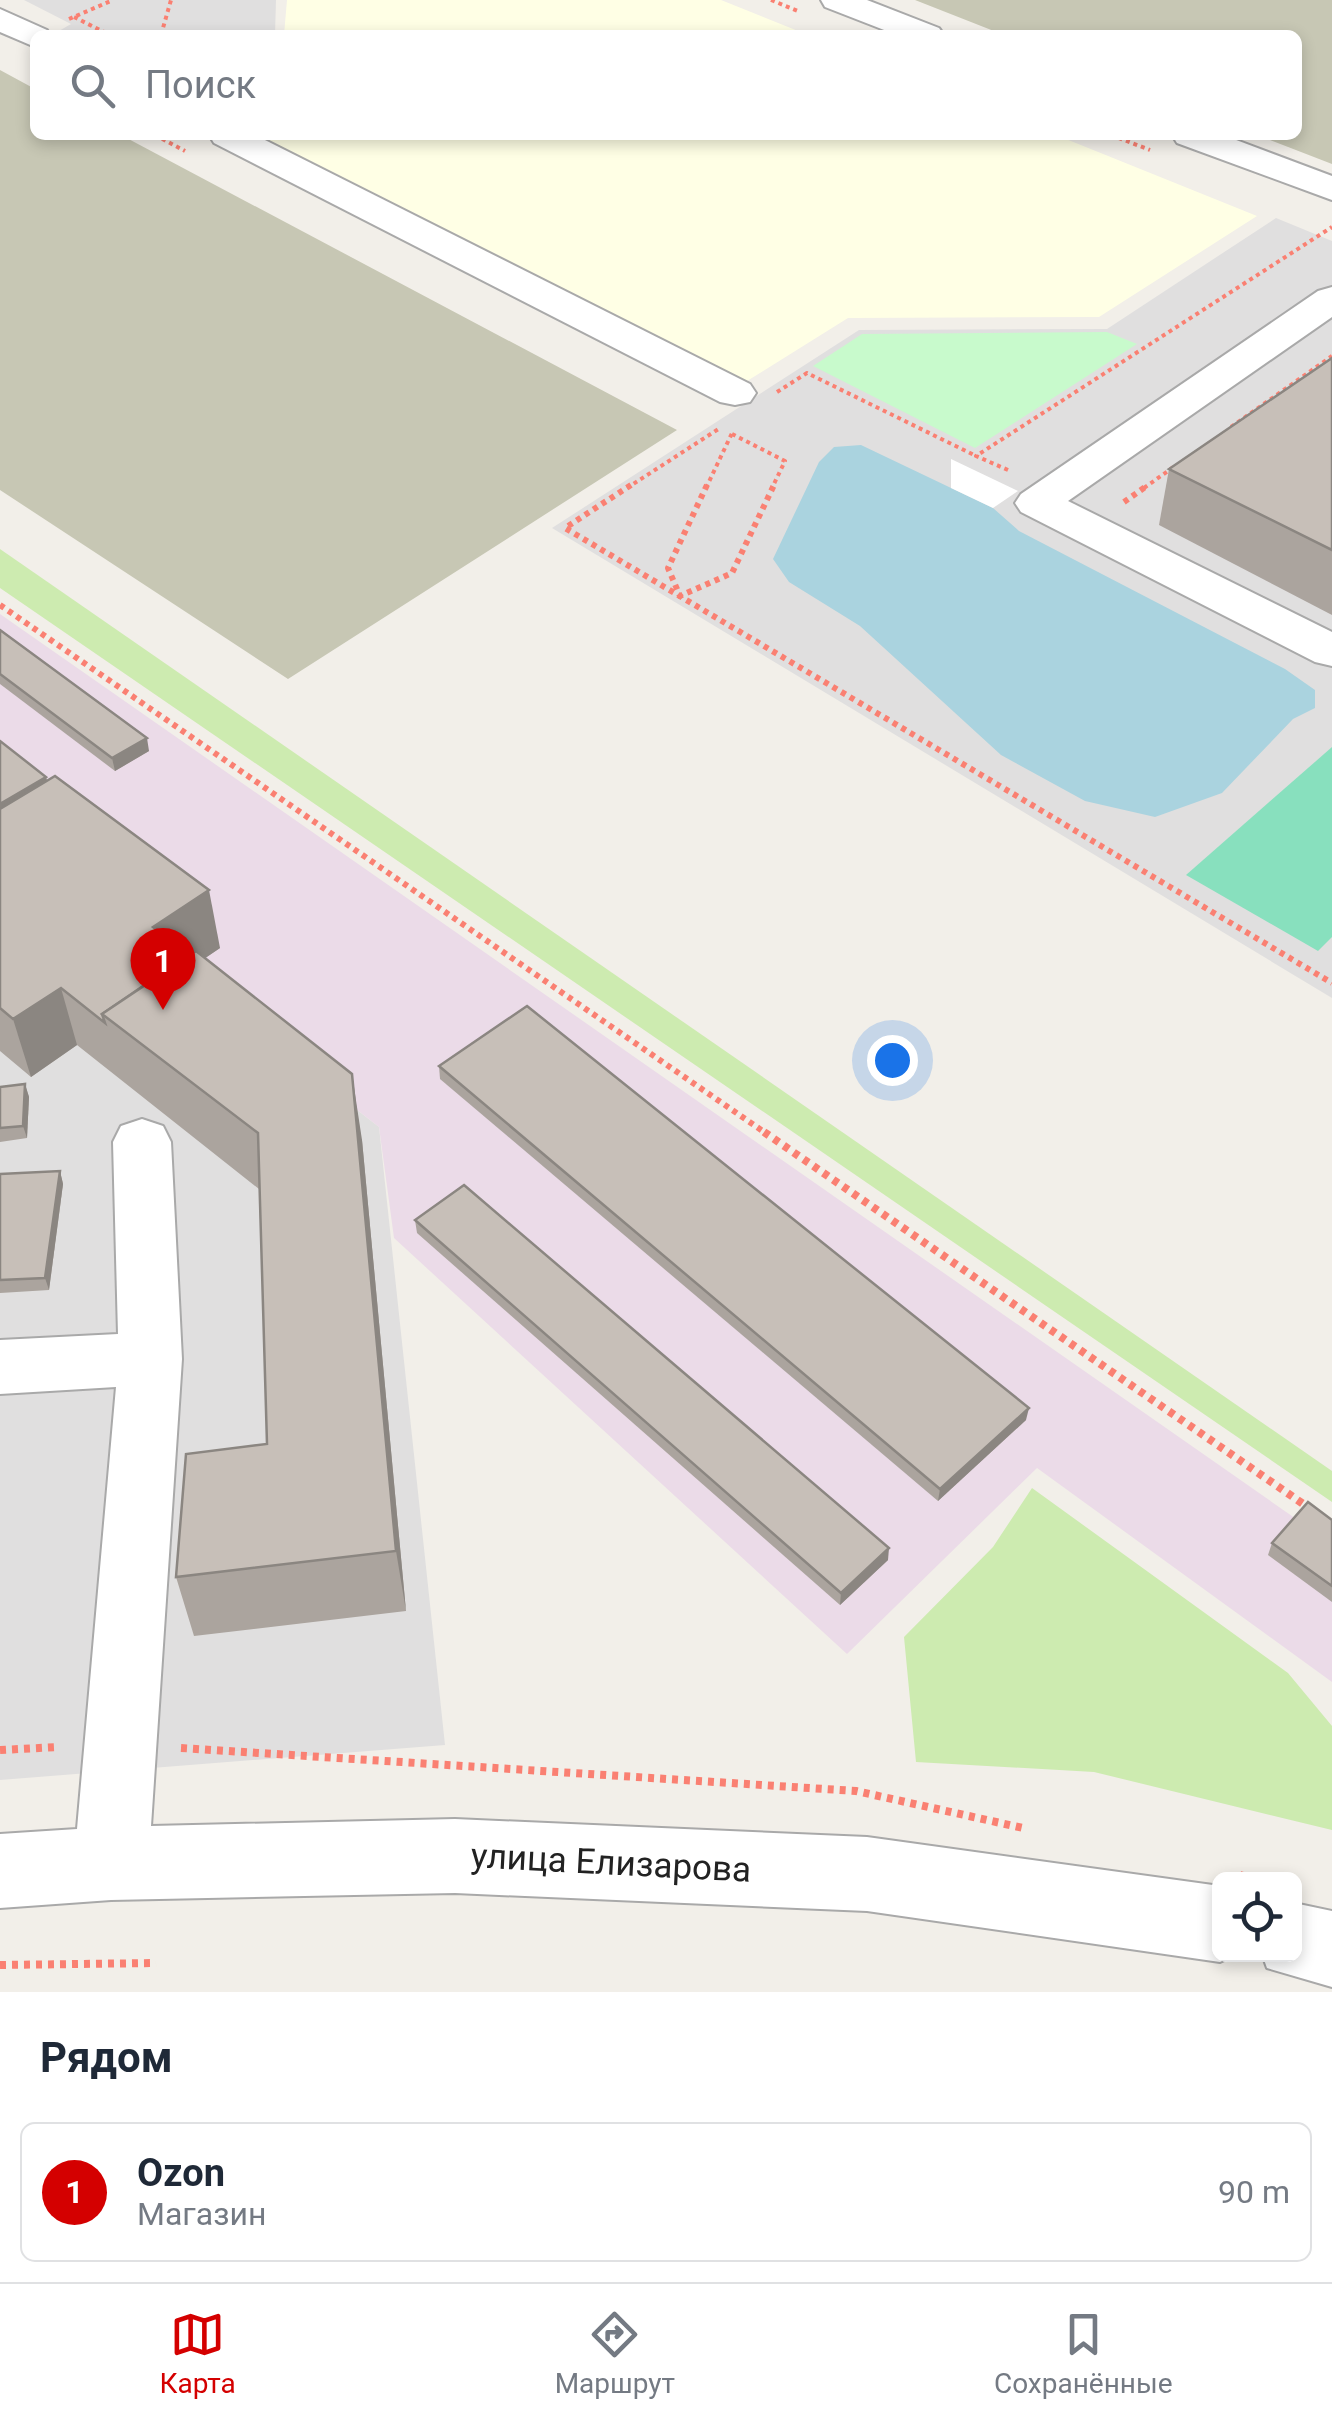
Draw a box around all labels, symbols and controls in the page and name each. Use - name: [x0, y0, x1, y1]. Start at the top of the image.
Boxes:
- search box: [30, 30, 1302, 140]
- icon: search: [65, 58, 120, 113]
- text: Поиск: [145, 63, 256, 107]
- pin: 1: [130, 928, 196, 1010]
- your location: [867, 1035, 918, 1086]
- street label: улица Елизарова: [470, 1835, 752, 1891]
- map controls: [1212, 1872, 1302, 1962]
- button: locate: [1212, 1872, 1302, 1962]
- text: Рядом: [40, 2033, 173, 2082]
- text: Ozon: [137, 2151, 225, 2195]
- text: 1: [65, 2173, 84, 2211]
- text: 90 m: [1218, 2173, 1290, 2211]
- text: Магазин: [137, 2195, 266, 2233]
- tab: Карта: [159, 2307, 236, 2400]
- tab: Маршрут: [555, 2307, 675, 2400]
- tab: Сохранённые: [994, 2307, 1173, 2400]

